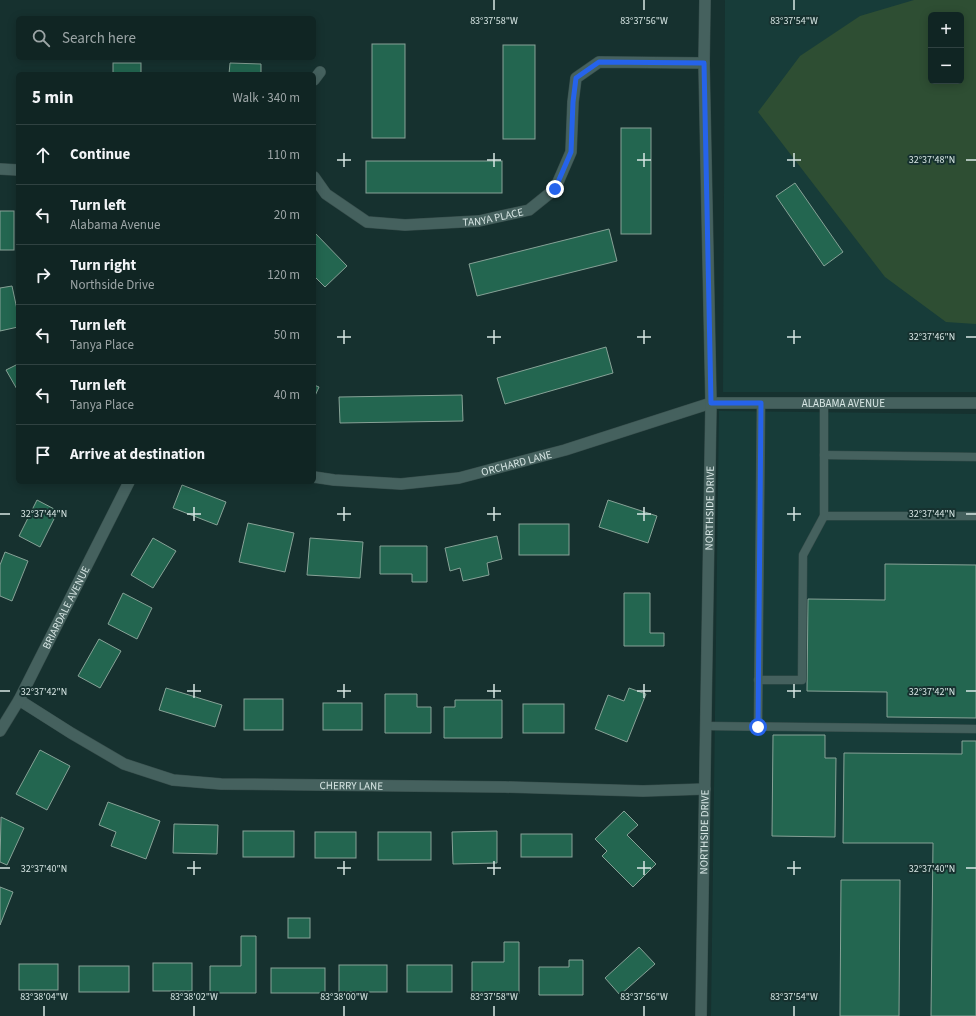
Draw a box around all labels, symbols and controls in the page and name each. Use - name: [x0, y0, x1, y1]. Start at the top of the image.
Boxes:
- map controls: [928, 12, 964, 84]
- button: +: [928, 12, 964, 48]
- text: 83°37'58"W: [470, 14, 518, 28]
- text: 83°37'56"W: [620, 14, 668, 28]
- text: 83°37'54"W: [770, 14, 818, 28]
- search box: [16, 16, 316, 60]
- icon: search: [30, 27, 52, 49]
- text: Search here: [62, 28, 136, 49]
- button: −: [928, 48, 964, 84]
- text: 5 min: [32, 86, 73, 110]
- text: Walk · 340 m: [232, 89, 300, 107]
- icon: ahead: [32, 144, 54, 166]
- text: Continue: [70, 144, 130, 165]
- text: 110 m: [267, 146, 300, 164]
- text: 32°37'48"N: [909, 153, 955, 167]
- route end: [546, 180, 564, 198]
- text: Turn left: [70, 195, 126, 216]
- icon: left: [32, 204, 54, 226]
- street label: TANYA PLACE: [462, 204, 525, 230]
- text: 20 m: [274, 206, 300, 224]
- text: Alabama Avenue: [70, 216, 160, 234]
- text: Turn right: [70, 255, 136, 276]
- icon: right: [32, 264, 54, 286]
- text: 120 m: [267, 266, 300, 284]
- text: Northside Drive: [70, 276, 155, 294]
- text: Turn left: [70, 315, 126, 336]
- icon: left: [32, 324, 54, 346]
- text: 50 m: [274, 326, 300, 344]
- text: 32°37'46"N: [909, 330, 955, 344]
- text: Tanya Place: [70, 336, 134, 354]
- text: Turn left: [70, 375, 126, 396]
- icon: left: [32, 384, 54, 406]
- text: 40 m: [274, 386, 300, 404]
- text: Tanya Place: [70, 396, 134, 414]
- street label: ALABAMA AVENUE: [802, 396, 885, 411]
- icon: arrive: [32, 444, 54, 466]
- text: Arrive at destination: [70, 444, 205, 465]
- street label: ORCHARD LANE: [480, 447, 554, 480]
- street label: NORTHSIDE DRIVE: [702, 465, 718, 551]
- text: 32°37'44"N: [21, 507, 67, 521]
- text: 32°37'44"N: [909, 507, 955, 521]
- street label: BRIARDALE AVENUE: [39, 563, 93, 652]
- text: 32°37'42"N: [21, 685, 67, 699]
- text: 32°37'42"N: [909, 685, 955, 699]
- route start: [749, 718, 767, 736]
- street label: CHERRY LANE: [319, 778, 383, 794]
- street label: NORTHSIDE DRIVE: [696, 789, 713, 874]
- text: 32°37'40"N: [21, 862, 67, 876]
- text: 32°37'40"N: [909, 862, 955, 876]
- text: 83°38'04"W: [20, 990, 68, 1004]
- text: 83°38'02"W: [170, 990, 218, 1004]
- text: 83°38'00"W: [320, 990, 368, 1004]
- text: 83°37'58"W: [470, 990, 518, 1004]
- text: 83°37'56"W: [620, 990, 668, 1004]
- text: 83°37'54"W: [770, 990, 818, 1004]

